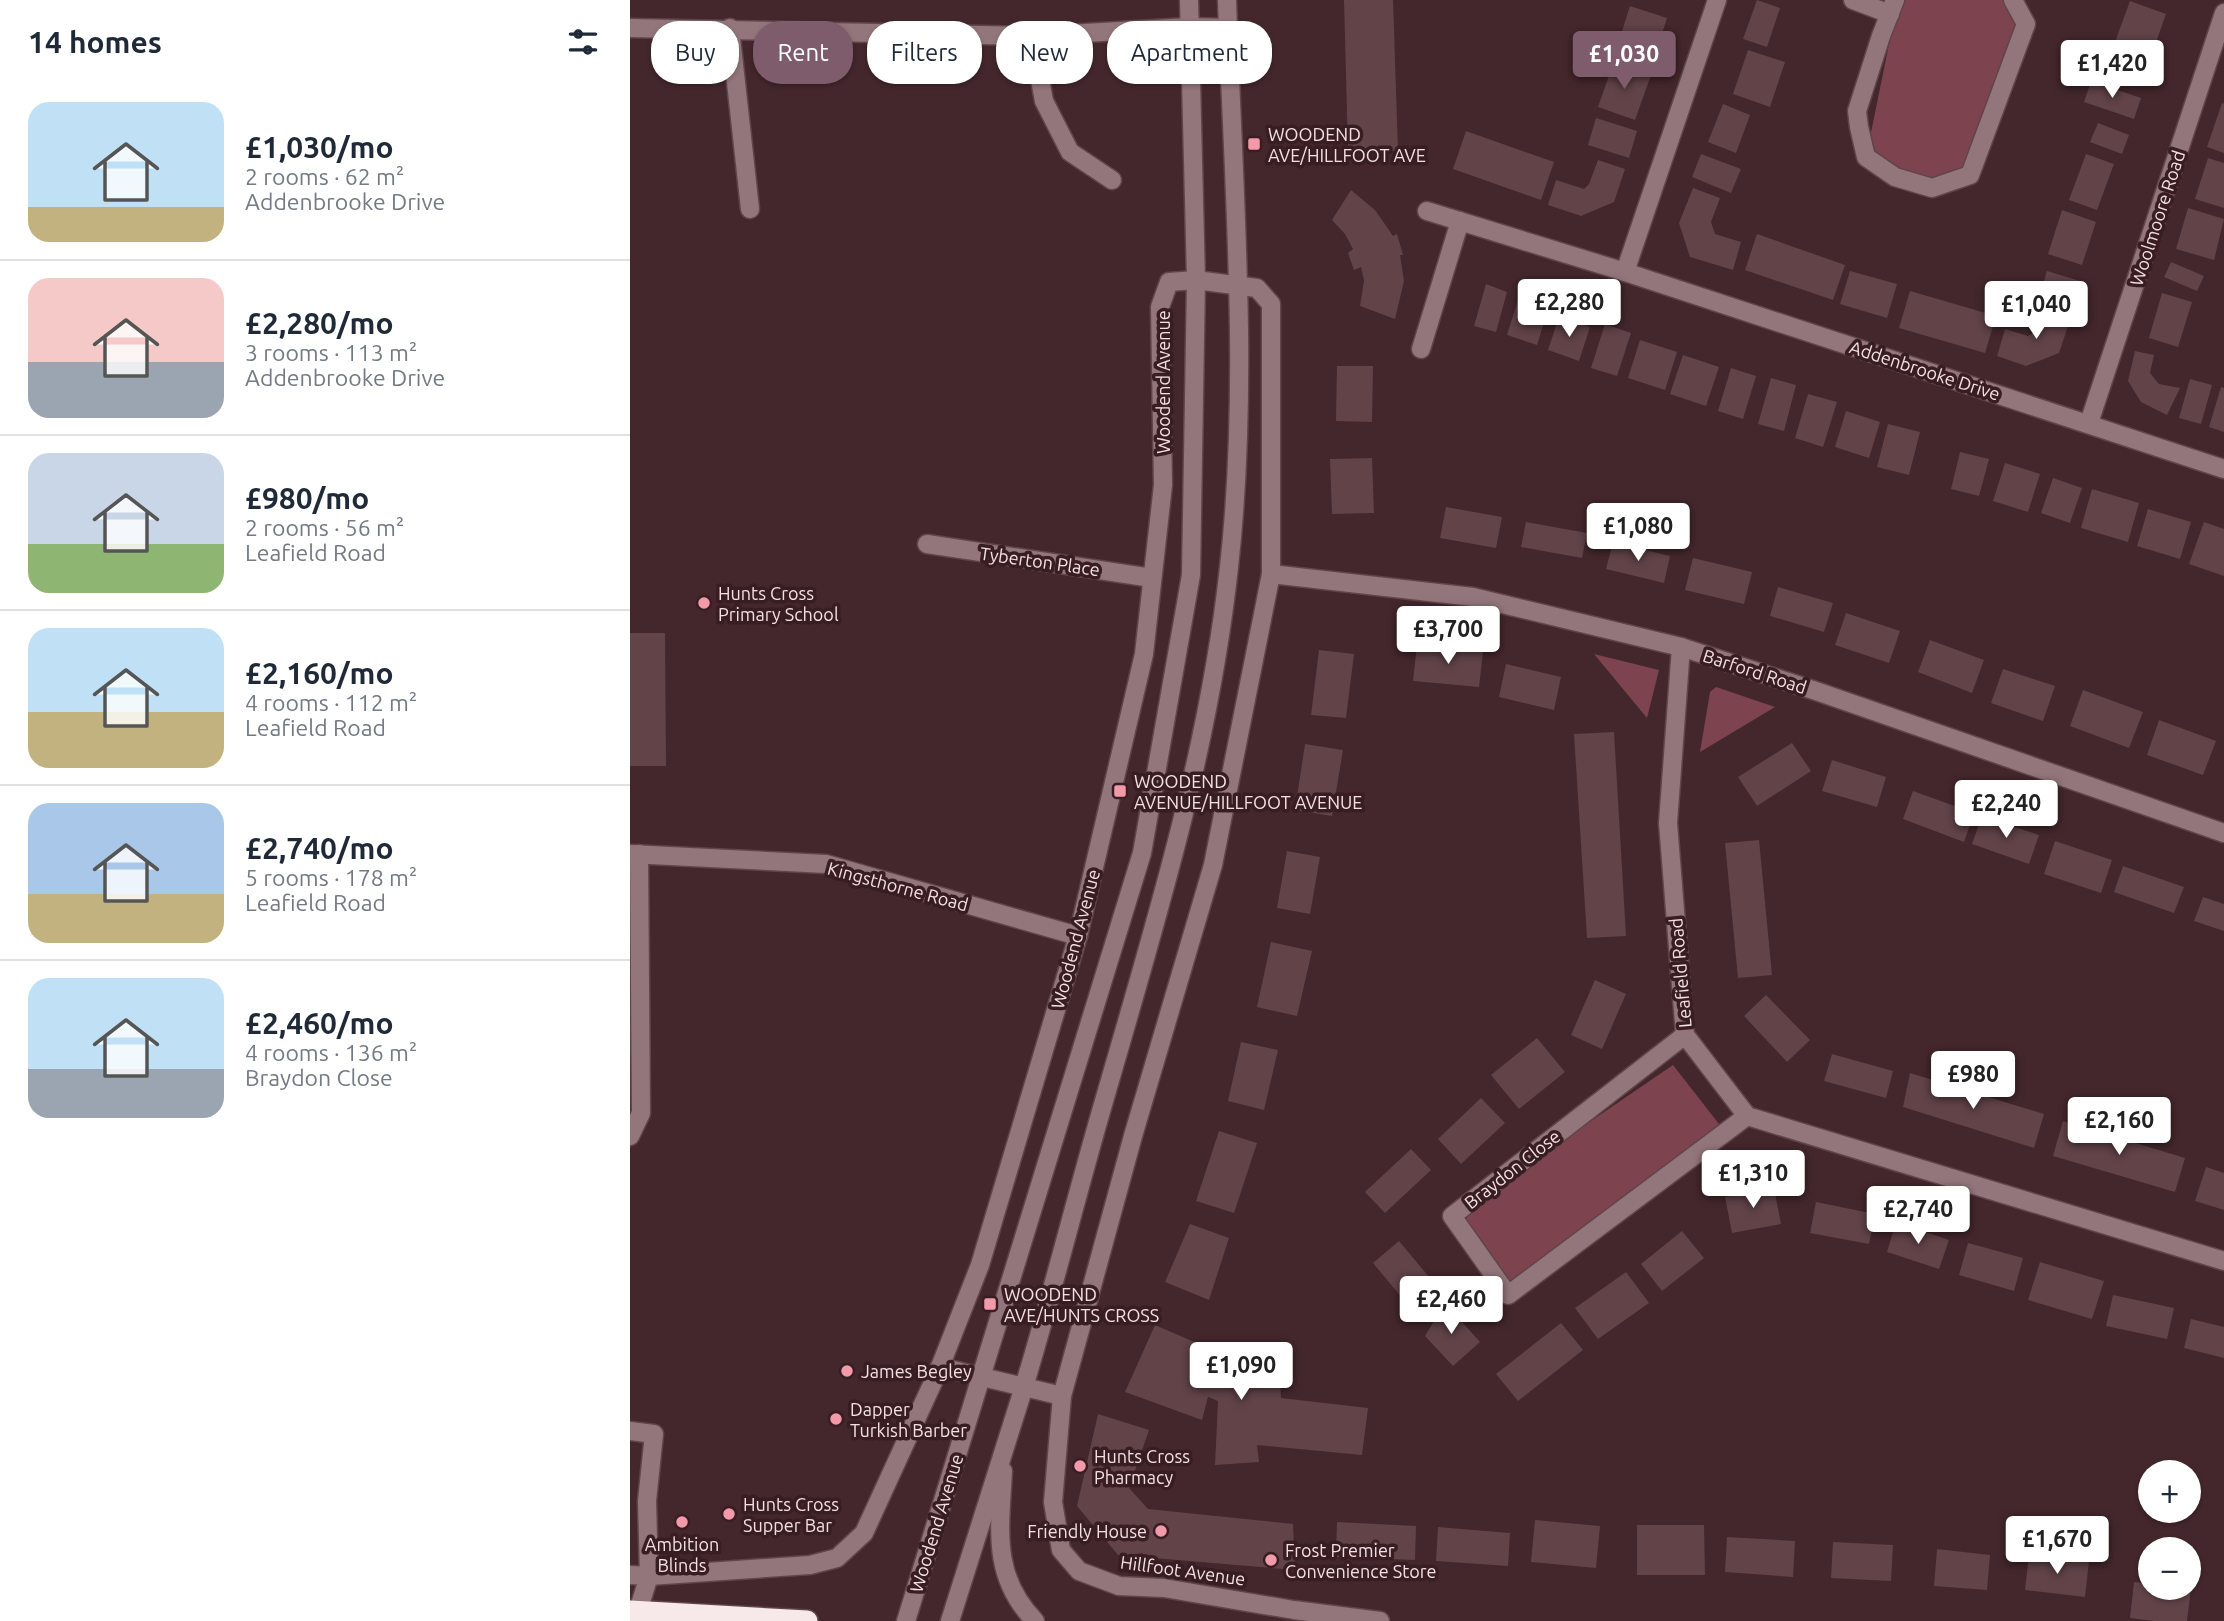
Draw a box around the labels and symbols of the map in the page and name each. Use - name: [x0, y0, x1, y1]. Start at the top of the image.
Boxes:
- pin: £1,030: [1567, 32, 1681, 91]
- pin: £1,420: [2055, 41, 2169, 100]
- place label: WOODEND AVE/HILLFOOT AVE: [1268, 124, 1426, 165]
- marker: WOODEND AVE/HILLFOOT AVE: [1246, 136, 1262, 152]
- street label: Woolmoore Road: [2126, 148, 2188, 288]
- pin: £2,280: [1512, 280, 1626, 339]
- pin: £1,040: [1979, 282, 2093, 341]
- street label: Woodend Avenue: [1153, 310, 1173, 454]
- street label: Addenbrooke Drive: [1847, 336, 2003, 404]
- pin: £1,080: [1581, 504, 1695, 563]
- street label: Tyberton Place: [979, 543, 1101, 579]
- place label: Hunts Cross Primary School: [718, 583, 839, 624]
- marker: Hunts Cross Primary School: [696, 595, 712, 611]
- pin: £3,700: [1391, 606, 1505, 666]
- street label: Barford Road: [1701, 645, 1809, 697]
- place label: WOODEND AVENUE/HILLFOOT AVENUE: [1134, 771, 1362, 812]
- pin: £2,240: [1949, 780, 2063, 840]
- marker: WOODEND AVENUE/HILLFOOT AVENUE: [1112, 783, 1128, 799]
- street label: Kingsthorne Road: [826, 858, 970, 914]
- street label: Woodend Avenue: [1047, 867, 1103, 1011]
- street label: Leafield Road: [1665, 917, 1695, 1029]
- pin: £980: [1932, 1052, 2014, 1111]
- pin: £2,160: [2062, 1098, 2176, 1157]
- street label: Braydon Close: [1460, 1126, 1564, 1212]
- pin: £1,310: [1696, 1150, 1810, 1210]
- pin: £2,740: [1861, 1186, 1975, 1246]
- pin: £2,460: [1394, 1276, 1508, 1336]
- place label: WOODEND AVE/HUNTS CROSS: [1004, 1284, 1159, 1325]
- marker: WOODEND AVE/HUNTS CROSS: [982, 1296, 998, 1312]
- pin: £1,090: [1184, 1342, 1298, 1402]
- place label: James Begley: [861, 1361, 972, 1381]
- marker: James Begley: [839, 1363, 855, 1379]
- place label: Dapper Turkish Barber: [850, 1399, 967, 1440]
- marker: Dapper Turkish Barber: [828, 1411, 844, 1427]
- place label: Hunts Cross Pharmacy: [1094, 1446, 1190, 1487]
- street label: Woodend Avenue: [905, 1451, 967, 1595]
- marker: Hunts Cross Pharmacy: [1072, 1458, 1088, 1474]
- place label: Hunts Cross Supper Bar: [743, 1494, 839, 1535]
- marker: Hunts Cross Supper Bar: [721, 1506, 737, 1522]
- marker: Ambition Blinds: [674, 1514, 690, 1530]
- pin: £1,670: [2000, 1516, 2114, 1576]
- place label: Friendly House: [1027, 1521, 1147, 1541]
- marker: Friendly House: [1153, 1523, 1169, 1539]
- place label: Ambition Blinds: [645, 1534, 719, 1575]
- place label: Frost Premier Convenience Store: [1285, 1540, 1436, 1581]
- street label: Hillfoot Avenue: [1119, 1551, 1247, 1589]
- marker: Frost Premier Convenience Store: [1263, 1552, 1279, 1568]

